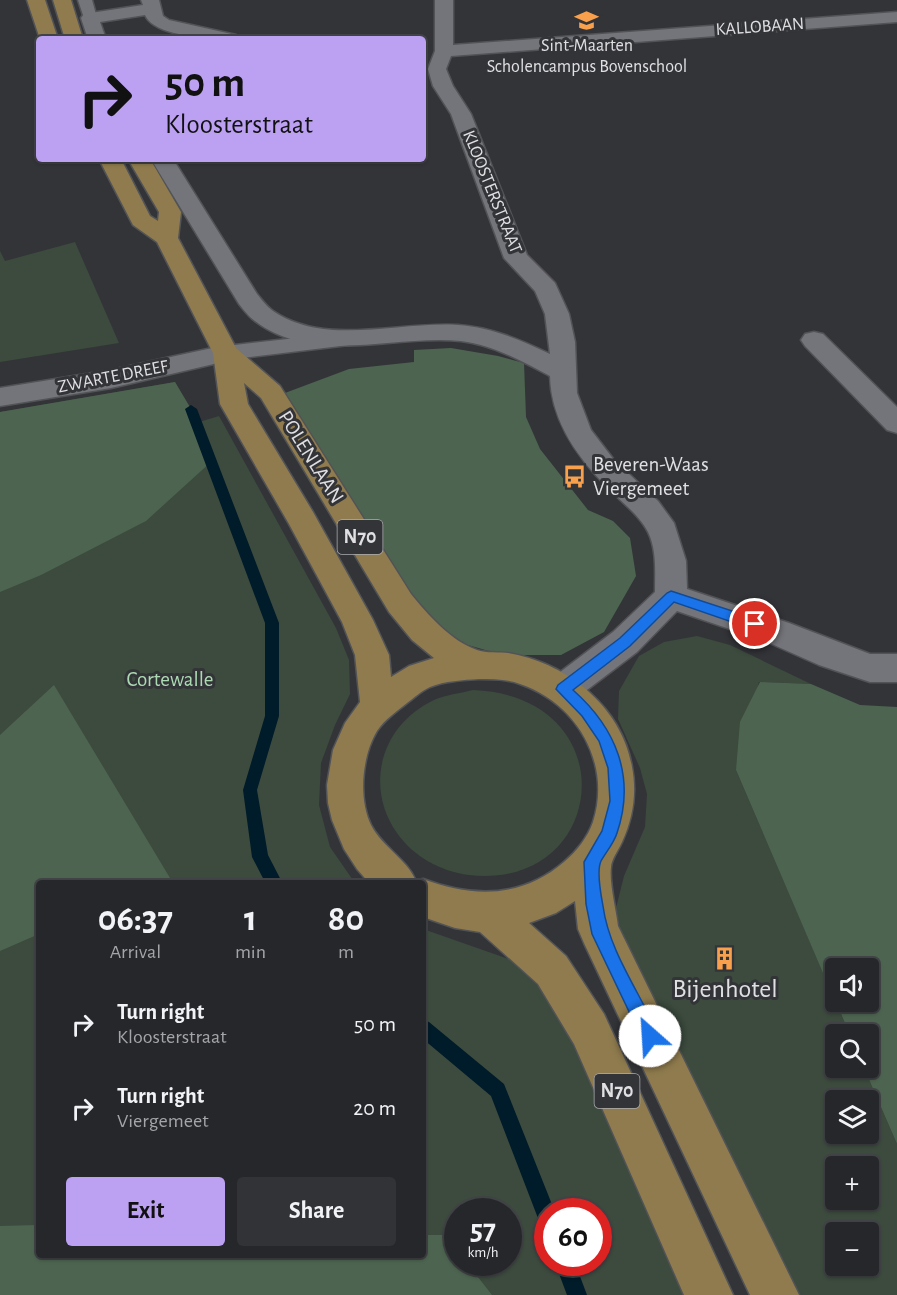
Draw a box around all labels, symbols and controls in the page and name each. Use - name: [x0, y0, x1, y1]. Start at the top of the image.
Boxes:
- school or university icon: Sint-Maarten Scholencampus Bovenschool: [574, 7, 600, 33]
- street label: KALLOBAAN: [715, 15, 805, 39]
- place label: Sint-Maarten Scholencampus Bovenschool: [487, 37, 687, 76]
- icon: right: [66, 60, 144, 138]
- text: 50 m: [165, 62, 245, 104]
- text: Kloosterstraat: [165, 111, 313, 138]
- street label: KLOOSTERSTRAAT: [459, 128, 525, 256]
- street label: ZWARTE DREEF: [56, 357, 170, 397]
- street label: POLENLAAN: [274, 407, 348, 507]
- place label: Beveren-Waas Viergemeet: [593, 454, 709, 499]
- bus stop icon: Beveren-Waas Viergemeet: [562, 463, 588, 489]
- road number: N70: [338, 520, 382, 554]
- pin: [729, 598, 780, 649]
- icon: arrive: [738, 607, 771, 640]
- park label: Cortewalle: [126, 669, 214, 690]
- text: 06:37: [98, 901, 173, 937]
- text: 1: [244, 901, 257, 937]
- text: 80: [328, 901, 364, 937]
- text: Arrival: [110, 942, 161, 962]
- text: min: [235, 942, 266, 962]
- text: m: [338, 942, 354, 962]
- building icon: Bijenhotel: [712, 945, 738, 971]
- map controls: [825, 958, 879, 1276]
- button: sound: [825, 958, 879, 1012]
- place label: Bijenhotel: [672, 976, 778, 1002]
- text: Turn right: [117, 1001, 204, 1023]
- position arrow: [618, 1004, 682, 1068]
- icon: right: [66, 1008, 99, 1041]
- text: 50 m: [354, 1013, 396, 1035]
- button: search: [825, 1024, 879, 1078]
- text: Kloosterstraat: [117, 1027, 227, 1047]
- road number: N70: [594, 1074, 640, 1108]
- text: Turn right: [117, 1085, 204, 1107]
- button: layers: [825, 1090, 879, 1144]
- icon: right: [66, 1092, 99, 1125]
- text: 20 m: [353, 1097, 396, 1119]
- text: Viergemeet: [117, 1111, 209, 1131]
- button: +: [825, 1156, 879, 1210]
- button: Exit: [66, 1177, 225, 1246]
- button: Share: [237, 1177, 396, 1246]
- speed limit sign: 60: [534, 1198, 612, 1276]
- text: 57: [470, 1215, 496, 1245]
- button: −: [825, 1222, 879, 1276]
- text: km/h: [468, 1245, 498, 1260]

